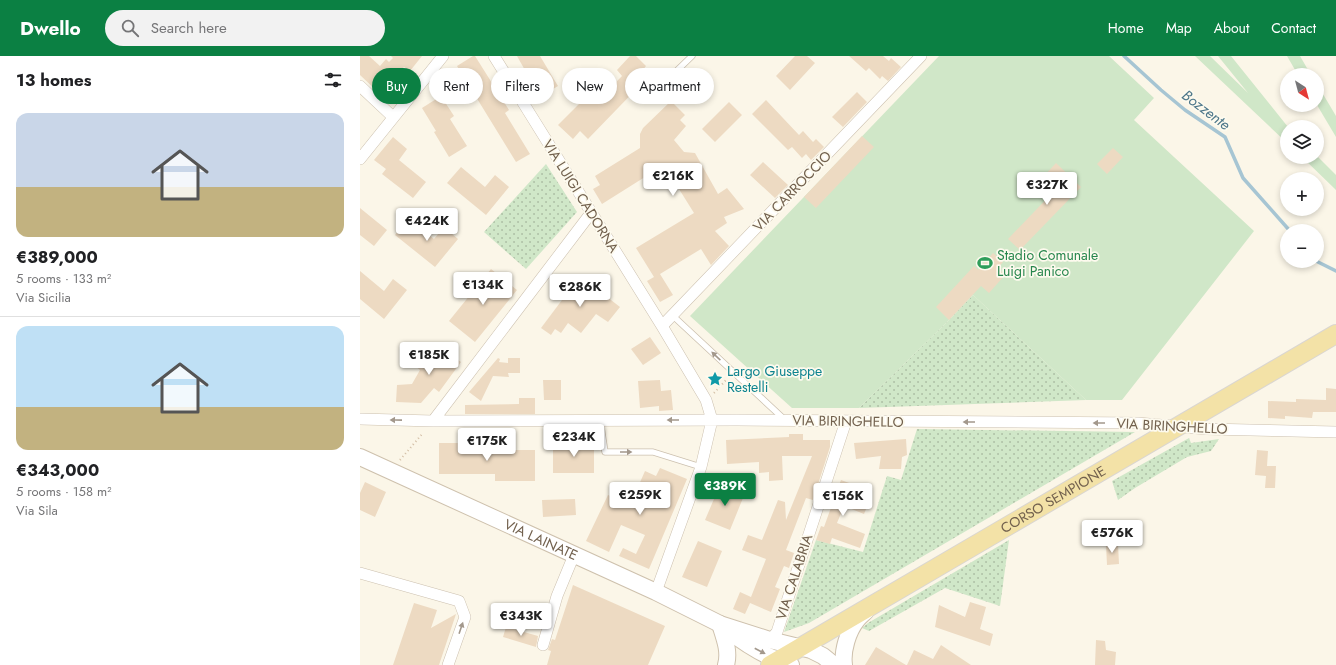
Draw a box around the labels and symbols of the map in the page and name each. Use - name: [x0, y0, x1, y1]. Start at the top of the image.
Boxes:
- north arrow: [1280, 68, 1324, 112]
- water label: Bozzente: [1177, 84, 1235, 136]
- street label: VIA LUIGI CADORNA: [538, 135, 624, 257]
- street label: VIA CARROCCIO: [748, 146, 836, 236]
- pin: €216K: [645, 163, 701, 197]
- pin: €327K: [1019, 172, 1075, 206]
- pin: €424K: [399, 208, 455, 242]
- place label: Stadio Comunale Luigi Panico: [997, 245, 1098, 281]
- sports icon: Stadio Comunale Luigi Panico: [976, 254, 994, 272]
- pin: €134K: [455, 272, 511, 306]
- pin: €286K: [552, 274, 608, 308]
- pin: €185K: [401, 342, 457, 376]
- one-way arrow: [711, 351, 721, 360]
- place label: Largo Giuseppe Restelli: [727, 361, 822, 397]
- place icon: Largo Giuseppe Restelli: [706, 370, 724, 388]
- street label: VIA BIRINGHELLO: [792, 410, 904, 432]
- street label: VIA BIRINGHELLO: [1116, 413, 1228, 439]
- one-way arrow: [389, 417, 402, 423]
- one-way arrow: [666, 417, 679, 423]
- one-way arrow: [962, 419, 975, 425]
- one-way arrow: [1092, 420, 1105, 426]
- pin: €234K: [546, 424, 602, 458]
- pin: €175K: [459, 428, 515, 462]
- one-way arrow: [620, 449, 633, 455]
- street label: CORSO SEMPIONE: [997, 461, 1110, 538]
- pin: €389K: [697, 473, 753, 507]
- pin: €259K: [612, 482, 668, 516]
- pin: €156K: [815, 483, 871, 517]
- street label: VIA LAINATE: [501, 514, 581, 565]
- pin: €576K: [1084, 520, 1140, 554]
- street label: VIA CALABRIA: [771, 531, 817, 622]
- pin: €343K: [493, 603, 549, 637]
- one-way arrow: [458, 622, 464, 634]
- one-way arrow: [754, 648, 766, 655]

